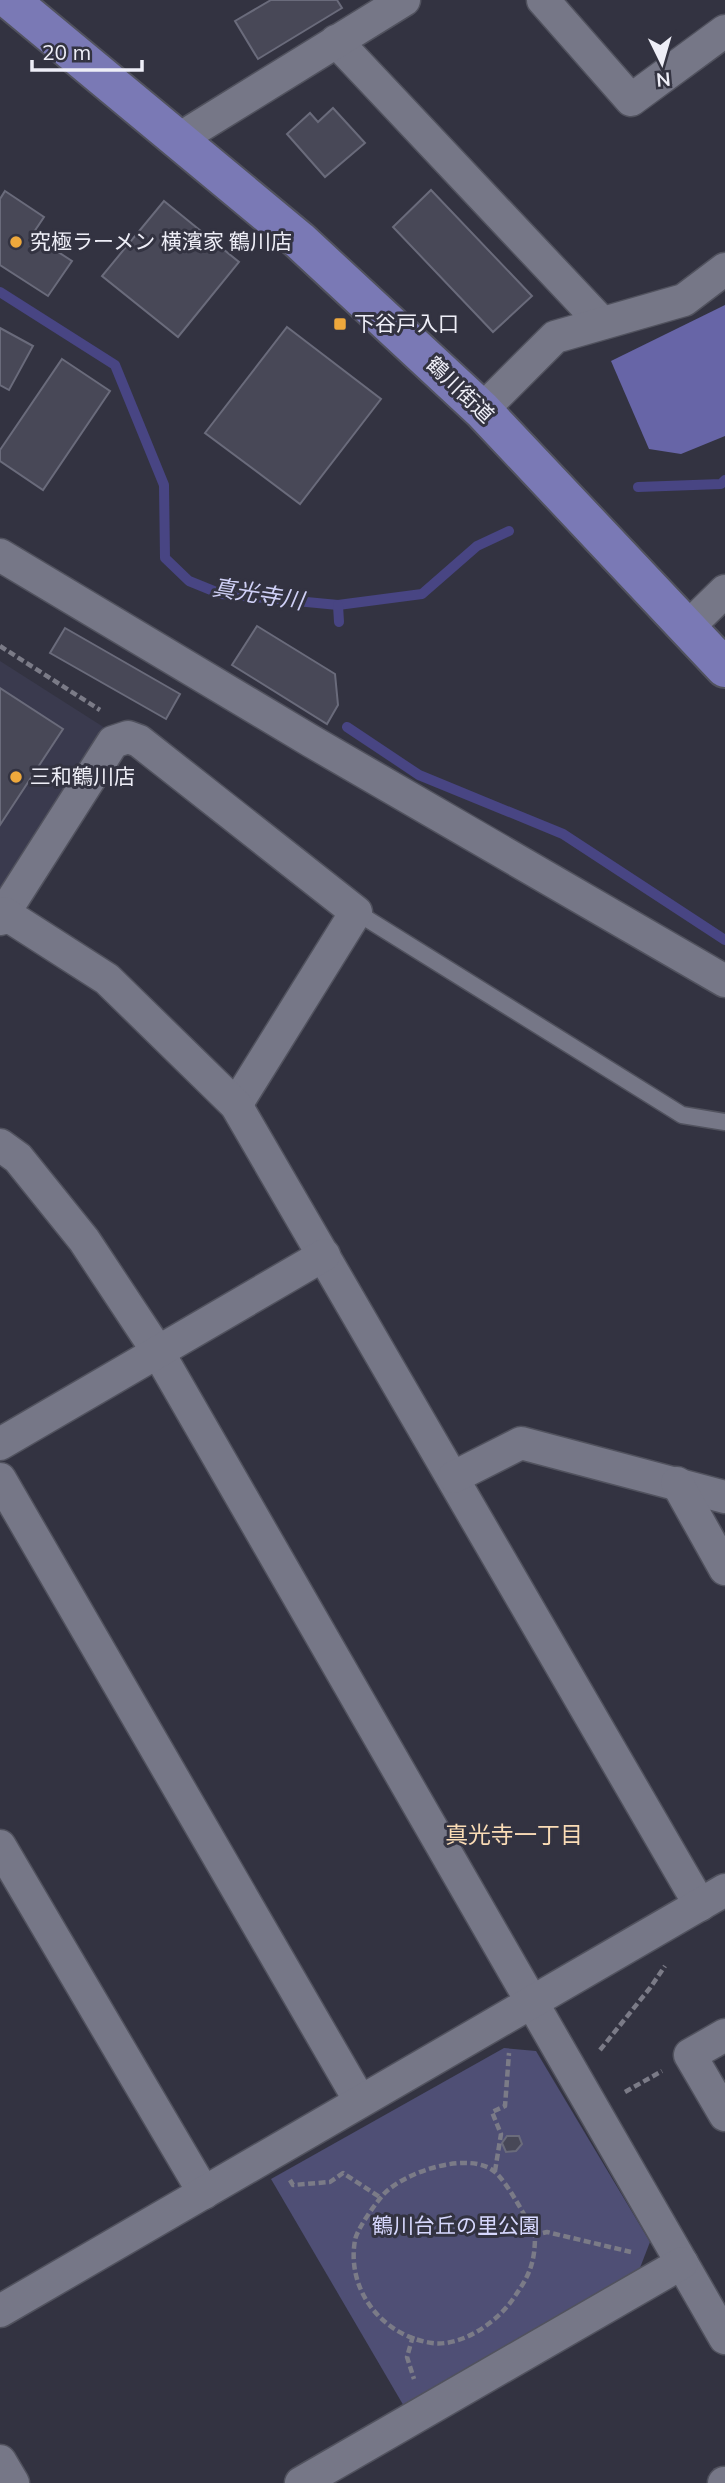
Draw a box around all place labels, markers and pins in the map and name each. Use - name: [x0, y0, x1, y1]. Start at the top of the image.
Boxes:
- place label: 究極ラーメン 横濱家 鶴川店: [30, 228, 292, 254]
- marker: 究極ラーメン 横濱家 鶴川店: [8, 234, 24, 250]
- place label: 下谷戸入口: [354, 310, 459, 336]
- marker: 下谷戸入口: [332, 316, 348, 332]
- place label: 三和鶴川店: [30, 763, 135, 789]
- marker: 三和鶴川店: [8, 769, 24, 785]

